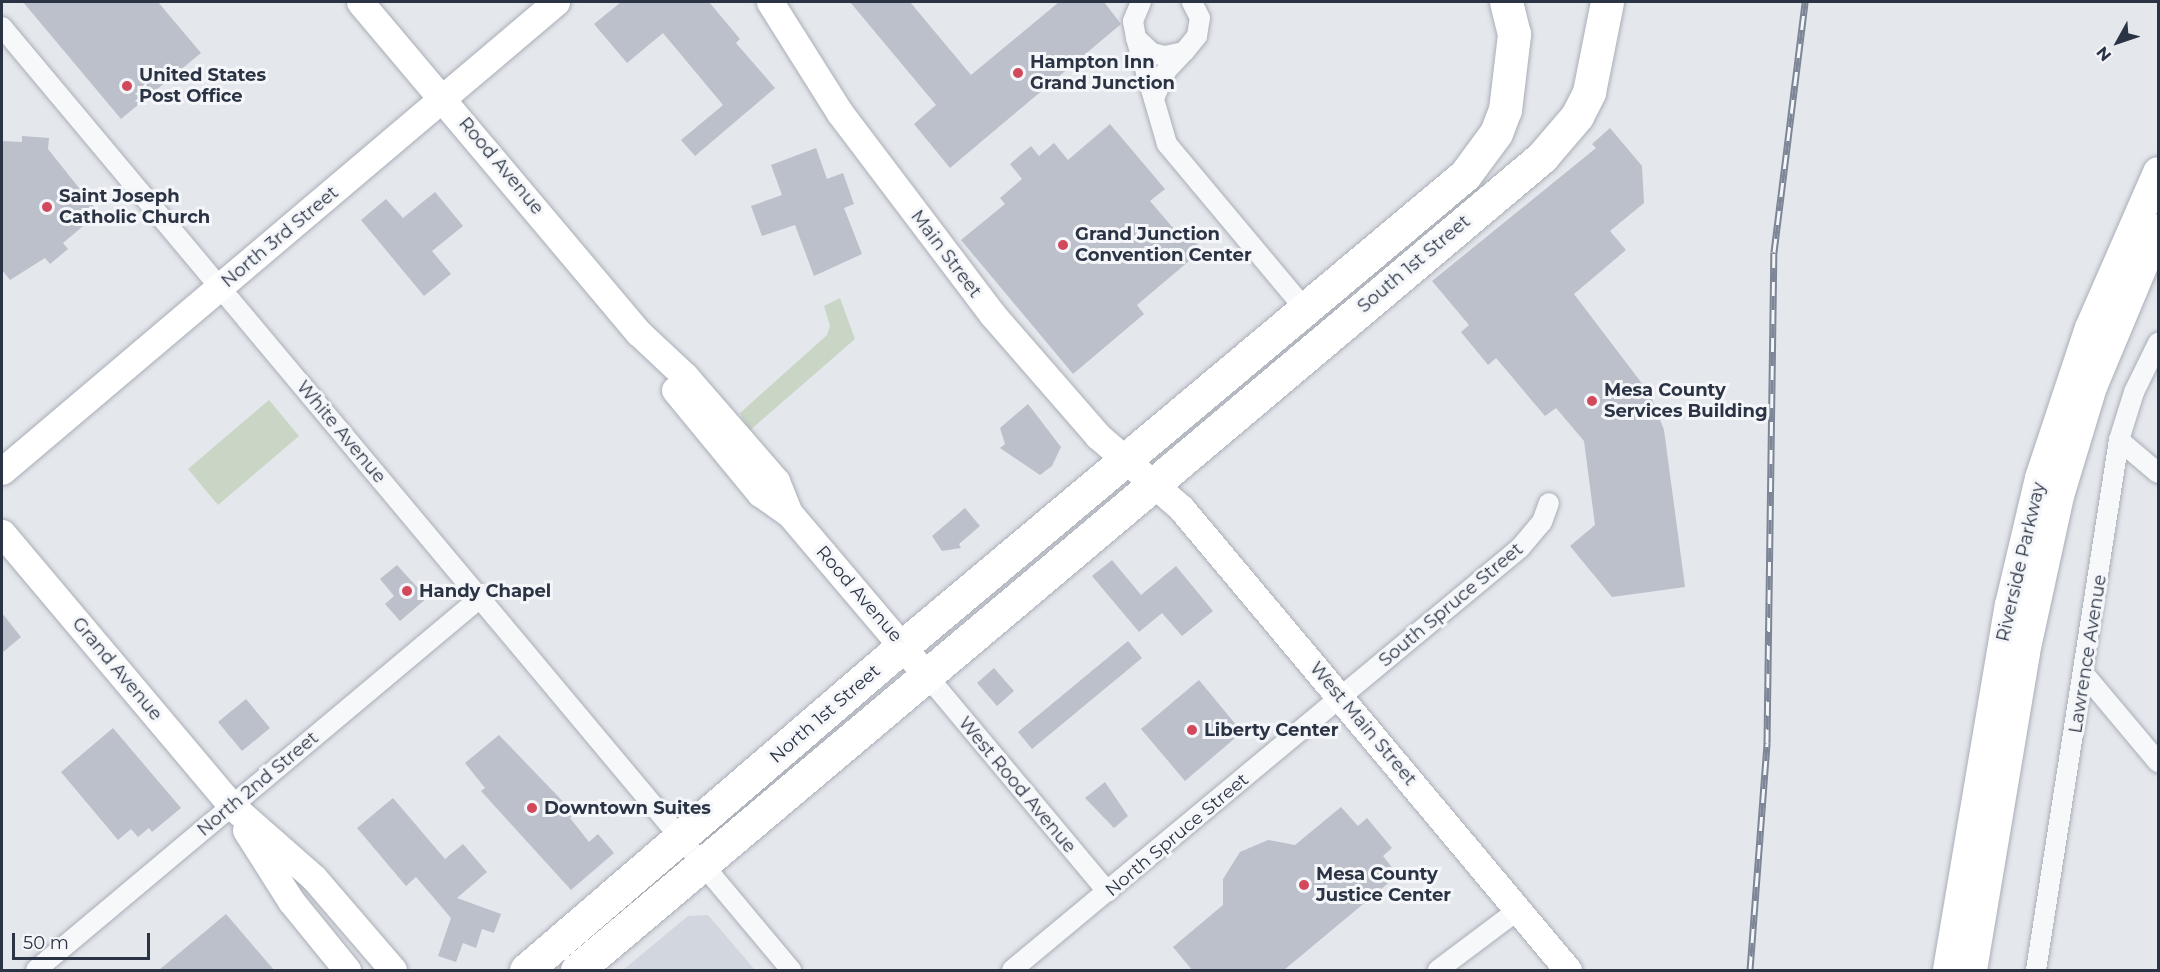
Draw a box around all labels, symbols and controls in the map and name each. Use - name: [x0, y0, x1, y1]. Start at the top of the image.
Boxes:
- north arrow: [2088, 12, 2148, 72]
- text: N: [2092, 43, 2115, 65]
- place label: Hampton Inn Grand Junction: [1030, 52, 1175, 94]
- place label: United States Post Office: [139, 65, 266, 107]
- marker: Hampton Inn Grand Junction: [1011, 66, 1025, 80]
- marker: United States Post Office: [120, 79, 134, 93]
- street label: Rood Avenue: [454, 113, 548, 219]
- street label: North 3rd Street: [217, 182, 343, 292]
- place label: Saint Joseph Catholic Church: [59, 186, 210, 228]
- marker: Saint Joseph Catholic Church: [40, 200, 54, 214]
- street label: Main Street: [906, 206, 986, 302]
- street label: South 1st Street: [1353, 211, 1475, 317]
- place label: Grand Junction Convention Center: [1075, 224, 1252, 266]
- marker: Grand Junction Convention Center: [1056, 238, 1070, 252]
- street label: White Avenue: [292, 376, 390, 488]
- place label: Mesa County Services Building: [1604, 380, 1768, 422]
- marker: Mesa County Services Building: [1585, 394, 1599, 408]
- street label: Riverside Parkway: [1992, 480, 2050, 644]
- street label: South Spruce Street: [1375, 538, 1527, 672]
- street label: Rood Avenue: [811, 541, 907, 647]
- street label: Lawrence Avenue: [2065, 573, 2111, 735]
- place label: Handy Chapel: [419, 580, 551, 602]
- marker: Handy Chapel: [400, 584, 414, 598]
- street label: Grand Avenue: [68, 613, 166, 725]
- street label: West Main Street: [1305, 658, 1421, 790]
- street label: North 1st Street: [765, 660, 885, 768]
- street label: West Rood Avenue: [954, 713, 1080, 857]
- place label: Liberty Center: [1204, 719, 1338, 741]
- marker: Liberty Center: [1185, 723, 1199, 737]
- street label: North 2nd Street: [193, 727, 323, 841]
- street label: North Spruce Street: [1101, 769, 1253, 901]
- place label: Downtown Suites: [544, 797, 711, 819]
- marker: Downtown Suites: [525, 801, 539, 815]
- place label: Mesa County Justice Center: [1316, 864, 1451, 906]
- marker: Mesa County Justice Center: [1297, 878, 1311, 892]
- scale bar: [15, 921, 153, 959]
- text: 50 m: [23, 932, 69, 954]

